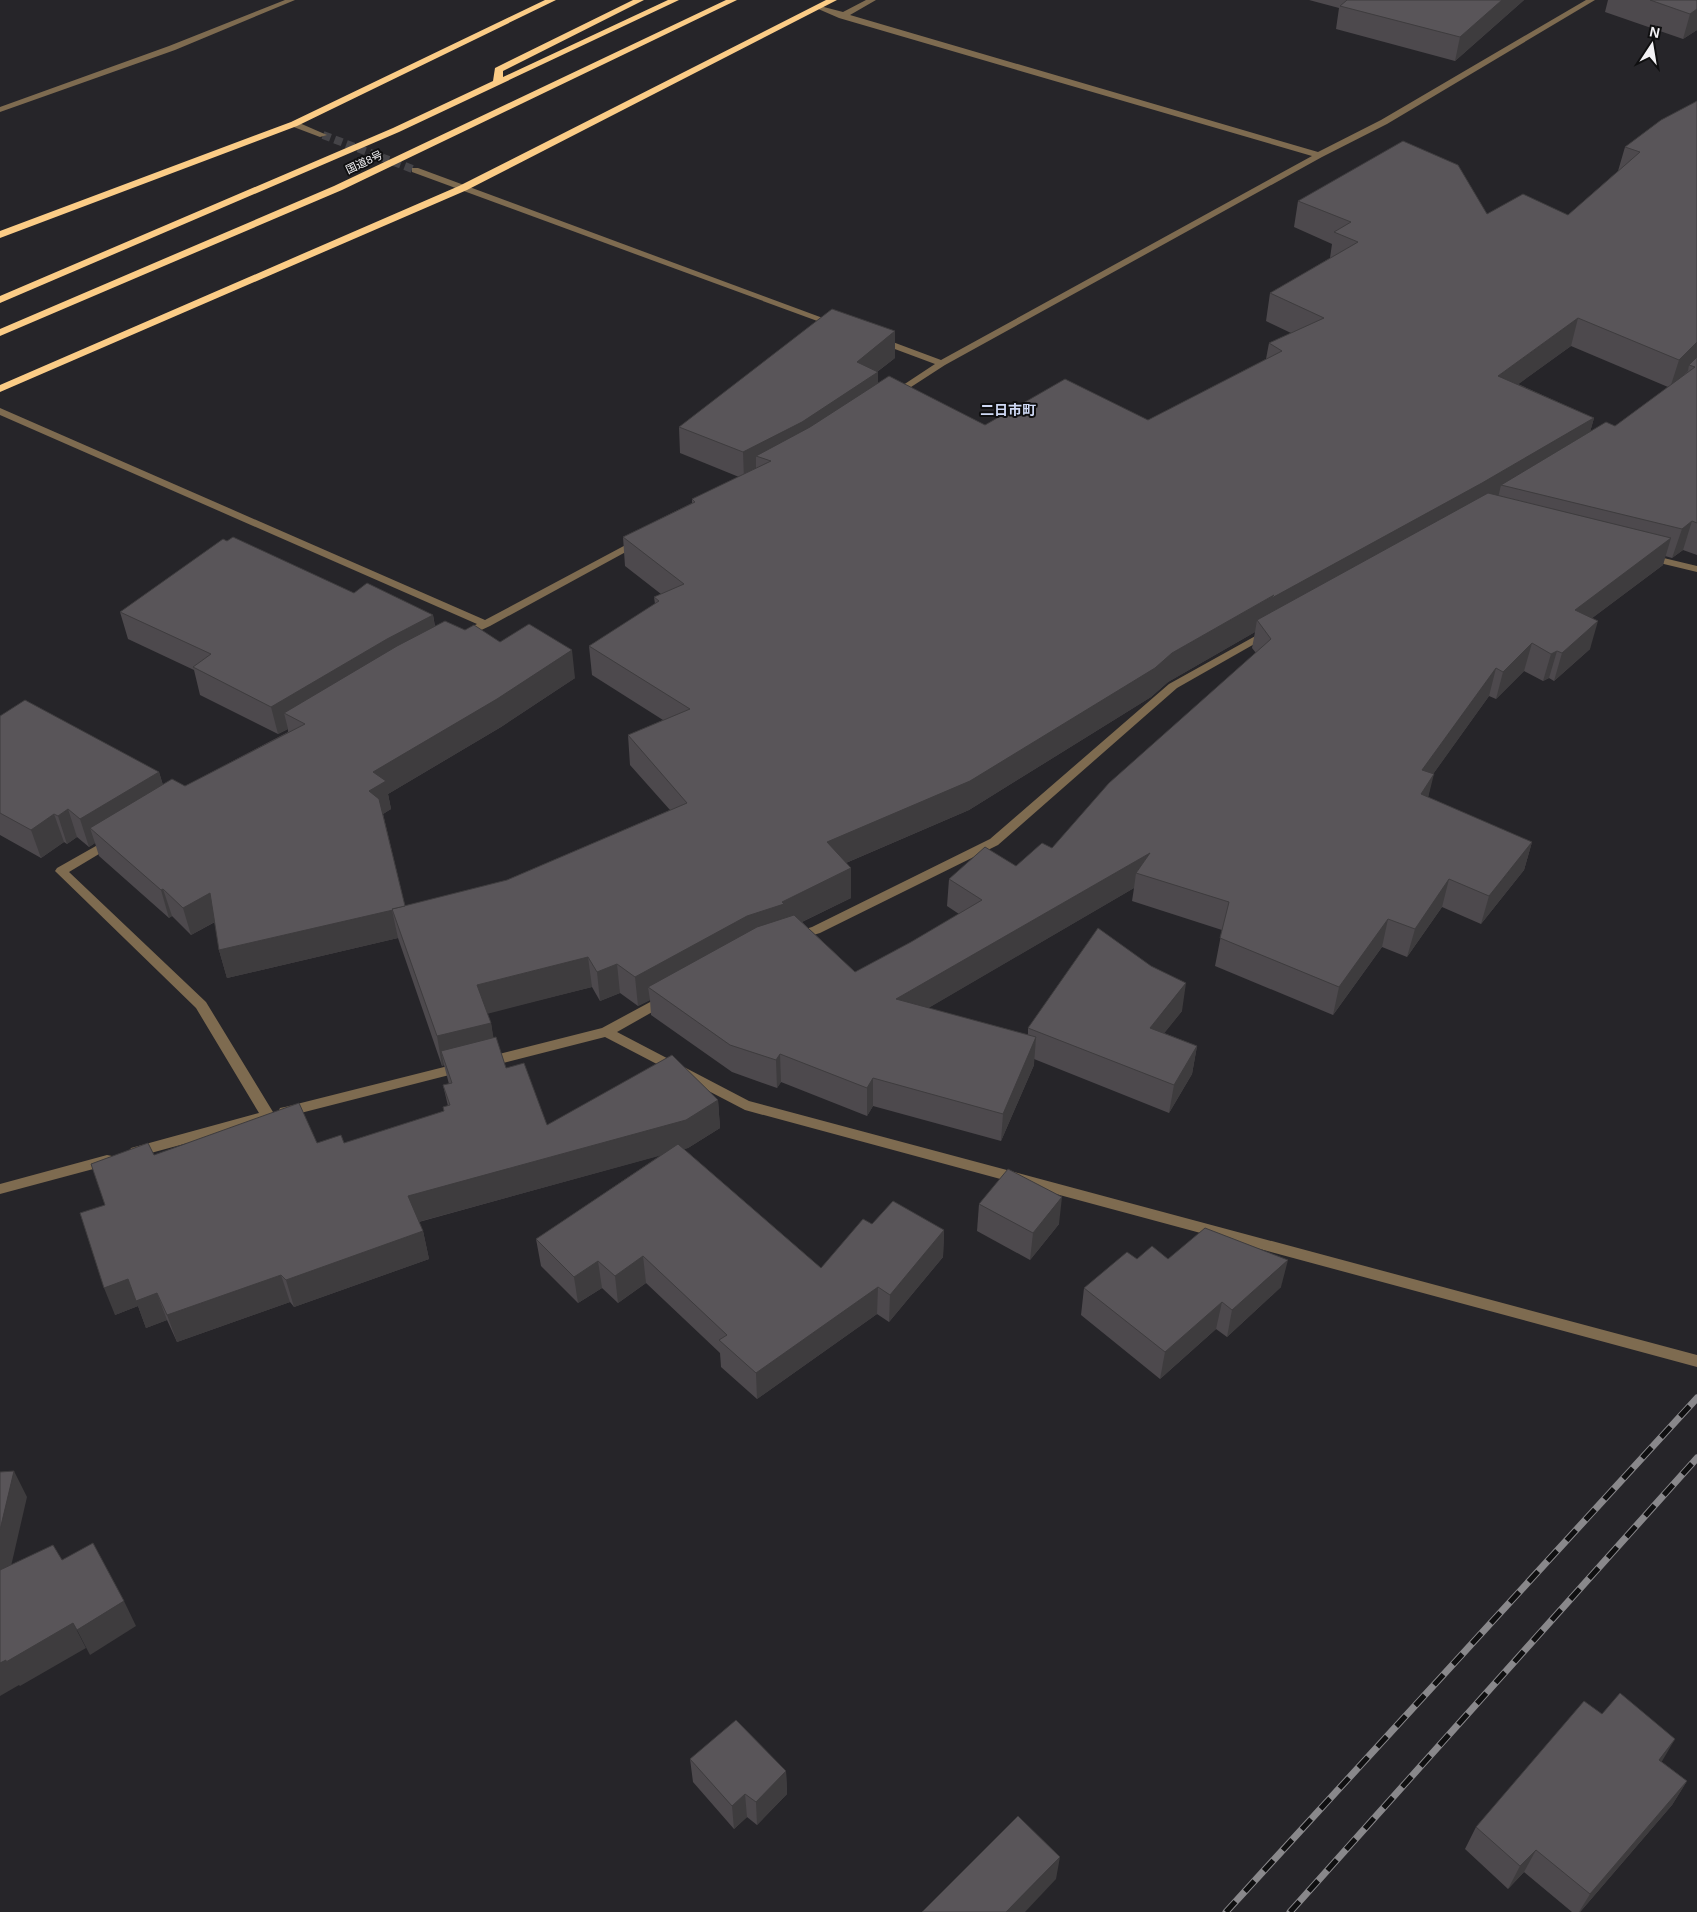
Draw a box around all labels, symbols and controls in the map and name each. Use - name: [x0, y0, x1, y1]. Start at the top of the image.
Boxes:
- north arrow: [1627, 20, 1677, 70]
- text: N: [1648, 23, 1661, 41]
- street label: 国道8号: [344, 148, 384, 176]
- district label: 二日市町: [980, 402, 1036, 418]

